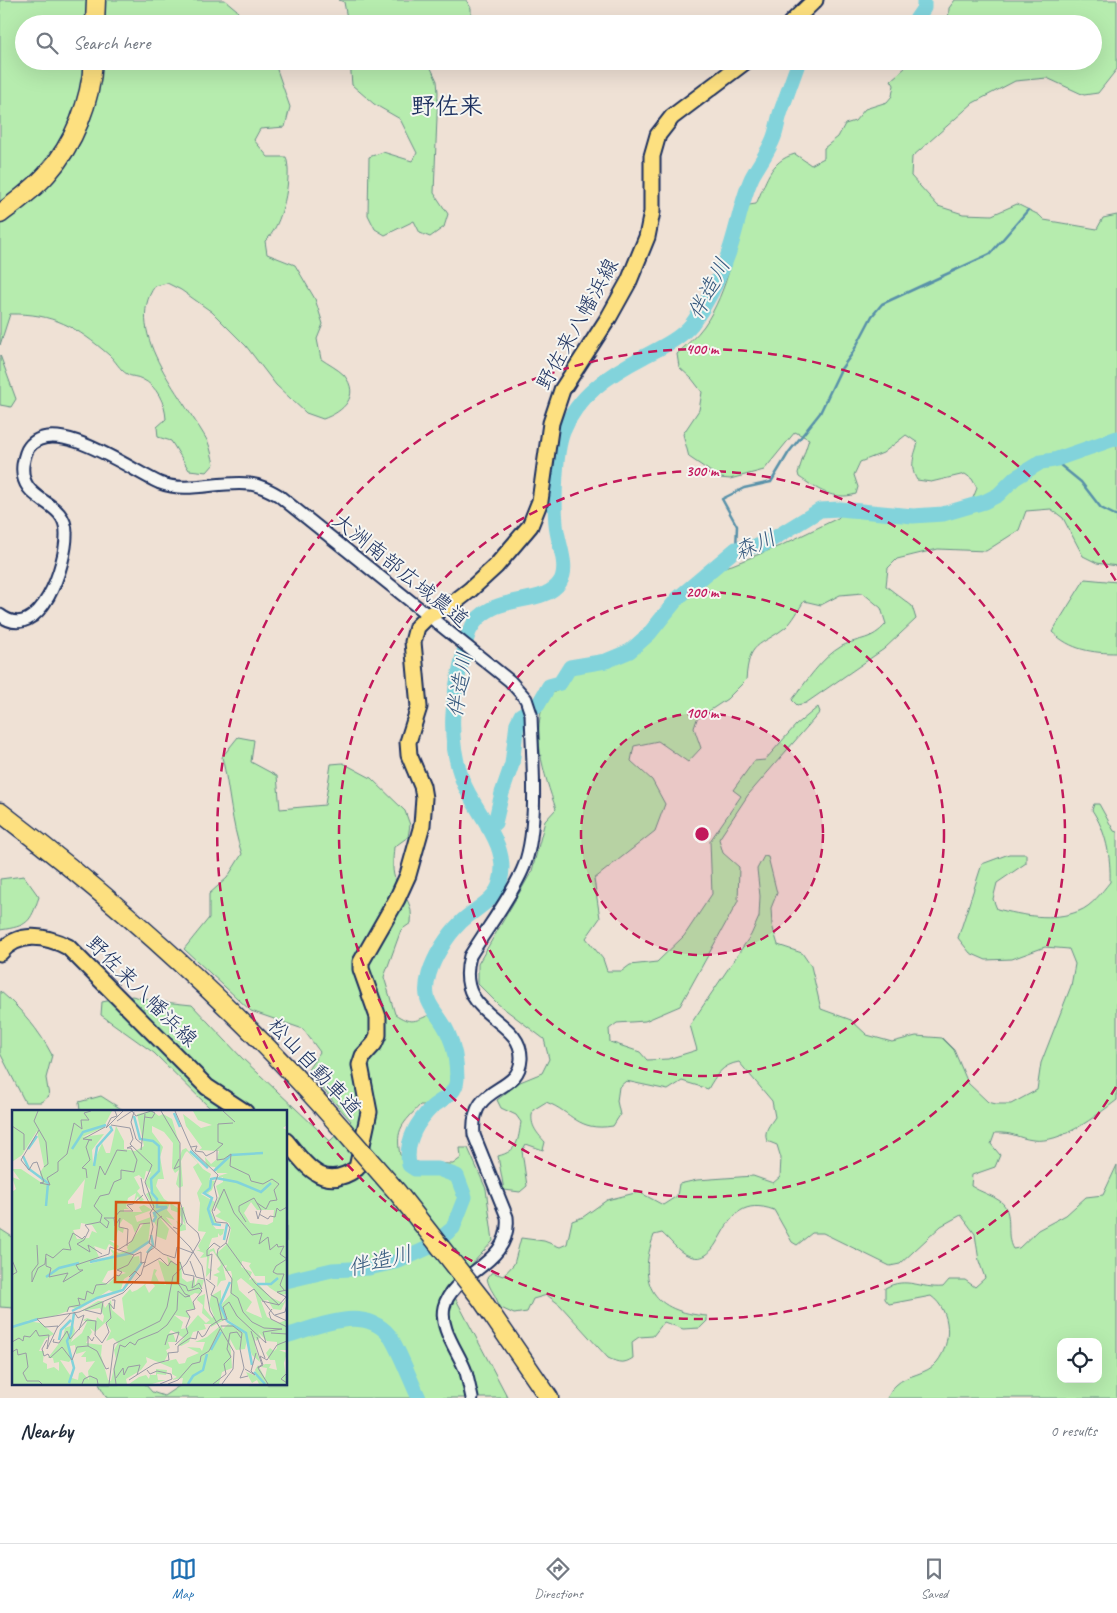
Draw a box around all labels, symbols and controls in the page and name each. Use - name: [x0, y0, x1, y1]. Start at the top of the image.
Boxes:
- search box: [15, 15, 1102, 70]
- icon: search: [33, 29, 61, 57]
- text: Search here: [73, 31, 150, 55]
- district label: 野佐来: [411, 91, 483, 121]
- street label: 野佐来八幡浜線: [530, 253, 624, 395]
- water label: 伴造川: [681, 253, 737, 325]
- text: 400 m: [686, 340, 720, 359]
- text: 300 m: [686, 462, 720, 481]
- street label: 大洲南部広域農道: [328, 507, 474, 633]
- water label: 森川: [729, 523, 781, 567]
- text: 200 m: [686, 583, 720, 602]
- water label: 伴造川: [440, 650, 480, 720]
- text: 100 m: [686, 704, 720, 723]
- centre of rings: [693, 825, 711, 843]
- street label: 野佐来八幡浜線: [81, 930, 203, 1052]
- street label: 松山自動車道: [263, 1012, 367, 1122]
- inset map: [12, 1110, 288, 1386]
- water label: 伴造川: [345, 1239, 415, 1283]
- map controls: [1057, 1338, 1102, 1383]
- button: locate: [1057, 1338, 1102, 1383]
- text: Nearby: [20, 1418, 73, 1444]
- text: 0 results: [1050, 1421, 1097, 1441]
- tab: Map: [169, 1555, 197, 1602]
- tab: Directions: [534, 1555, 583, 1602]
- tab: Saved: [920, 1555, 948, 1602]

